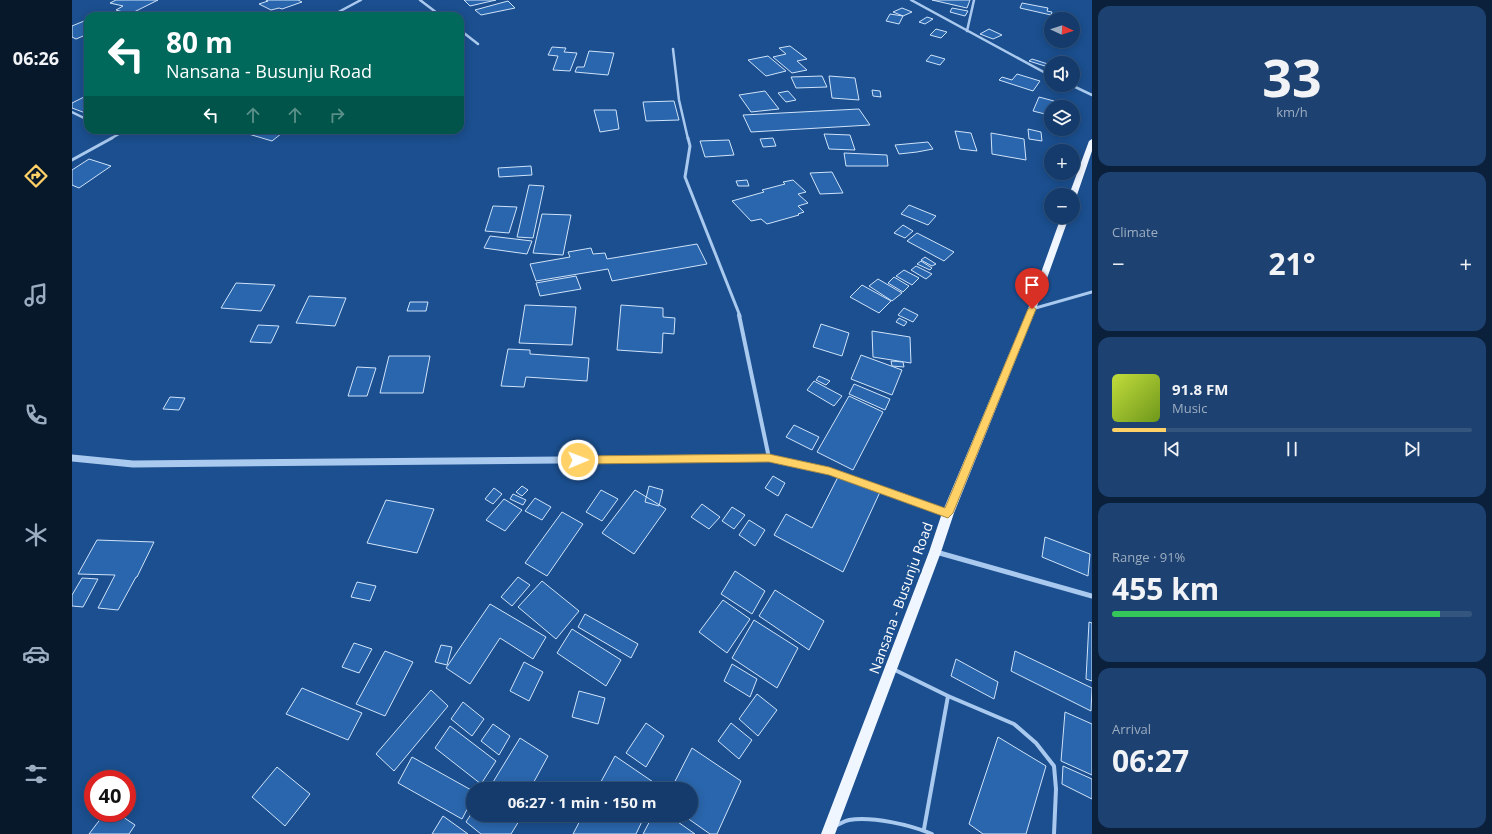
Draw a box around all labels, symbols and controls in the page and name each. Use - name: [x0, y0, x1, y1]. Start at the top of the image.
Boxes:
- north arrow: [1044, 12, 1080, 48]
- map controls: [1044, 12, 1080, 224]
- text: 80 m: [166, 23, 233, 61]
- icon: left: [100, 28, 152, 80]
- text: 33: [1262, 41, 1322, 112]
- text: 06:26: [13, 46, 59, 70]
- button: sound: [1044, 56, 1080, 92]
- text: Nansana - Busunju Road: [166, 59, 372, 83]
- button: layers: [1044, 100, 1080, 136]
- text: km/h: [1276, 103, 1308, 121]
- icon: left: [200, 104, 222, 126]
- icon: ahead: [242, 104, 264, 126]
- icon: ahead: [284, 104, 306, 126]
- icon: right: [326, 104, 348, 126]
- button: +: [1044, 144, 1080, 180]
- icon: directions: [22, 162, 50, 190]
- button: −: [1044, 188, 1080, 224]
- text: Climate: [1112, 223, 1158, 241]
- text: 21°: [1268, 243, 1316, 284]
- text: −: [1112, 248, 1125, 278]
- text: +: [1459, 248, 1472, 278]
- pin: [1015, 268, 1049, 309]
- icon: arrive: [1021, 274, 1043, 296]
- icon: music: [22, 281, 50, 309]
- text: 91.8 FM: [1172, 379, 1228, 399]
- text: Music: [1172, 399, 1207, 417]
- icon: phone: [22, 401, 50, 429]
- icon: previous: [1161, 438, 1183, 460]
- icon: pause: [1281, 438, 1303, 460]
- icon: next: [1401, 438, 1423, 460]
- position arrow: [557, 439, 599, 481]
- street label: Nansana - Busunju Road: [864, 519, 937, 676]
- icon: climate: [22, 521, 50, 549]
- text: Range · 91%: [1112, 548, 1185, 566]
- text: 455 km: [1112, 568, 1219, 609]
- icon: car: [22, 640, 50, 668]
- text: Arrival: [1112, 720, 1151, 738]
- text: 06:27: [1112, 740, 1189, 781]
- icon: filters: [22, 760, 50, 788]
- speed limit sign: 40: [84, 770, 136, 822]
- text: 06:27 · 1 min · 150 m: [508, 792, 656, 812]

